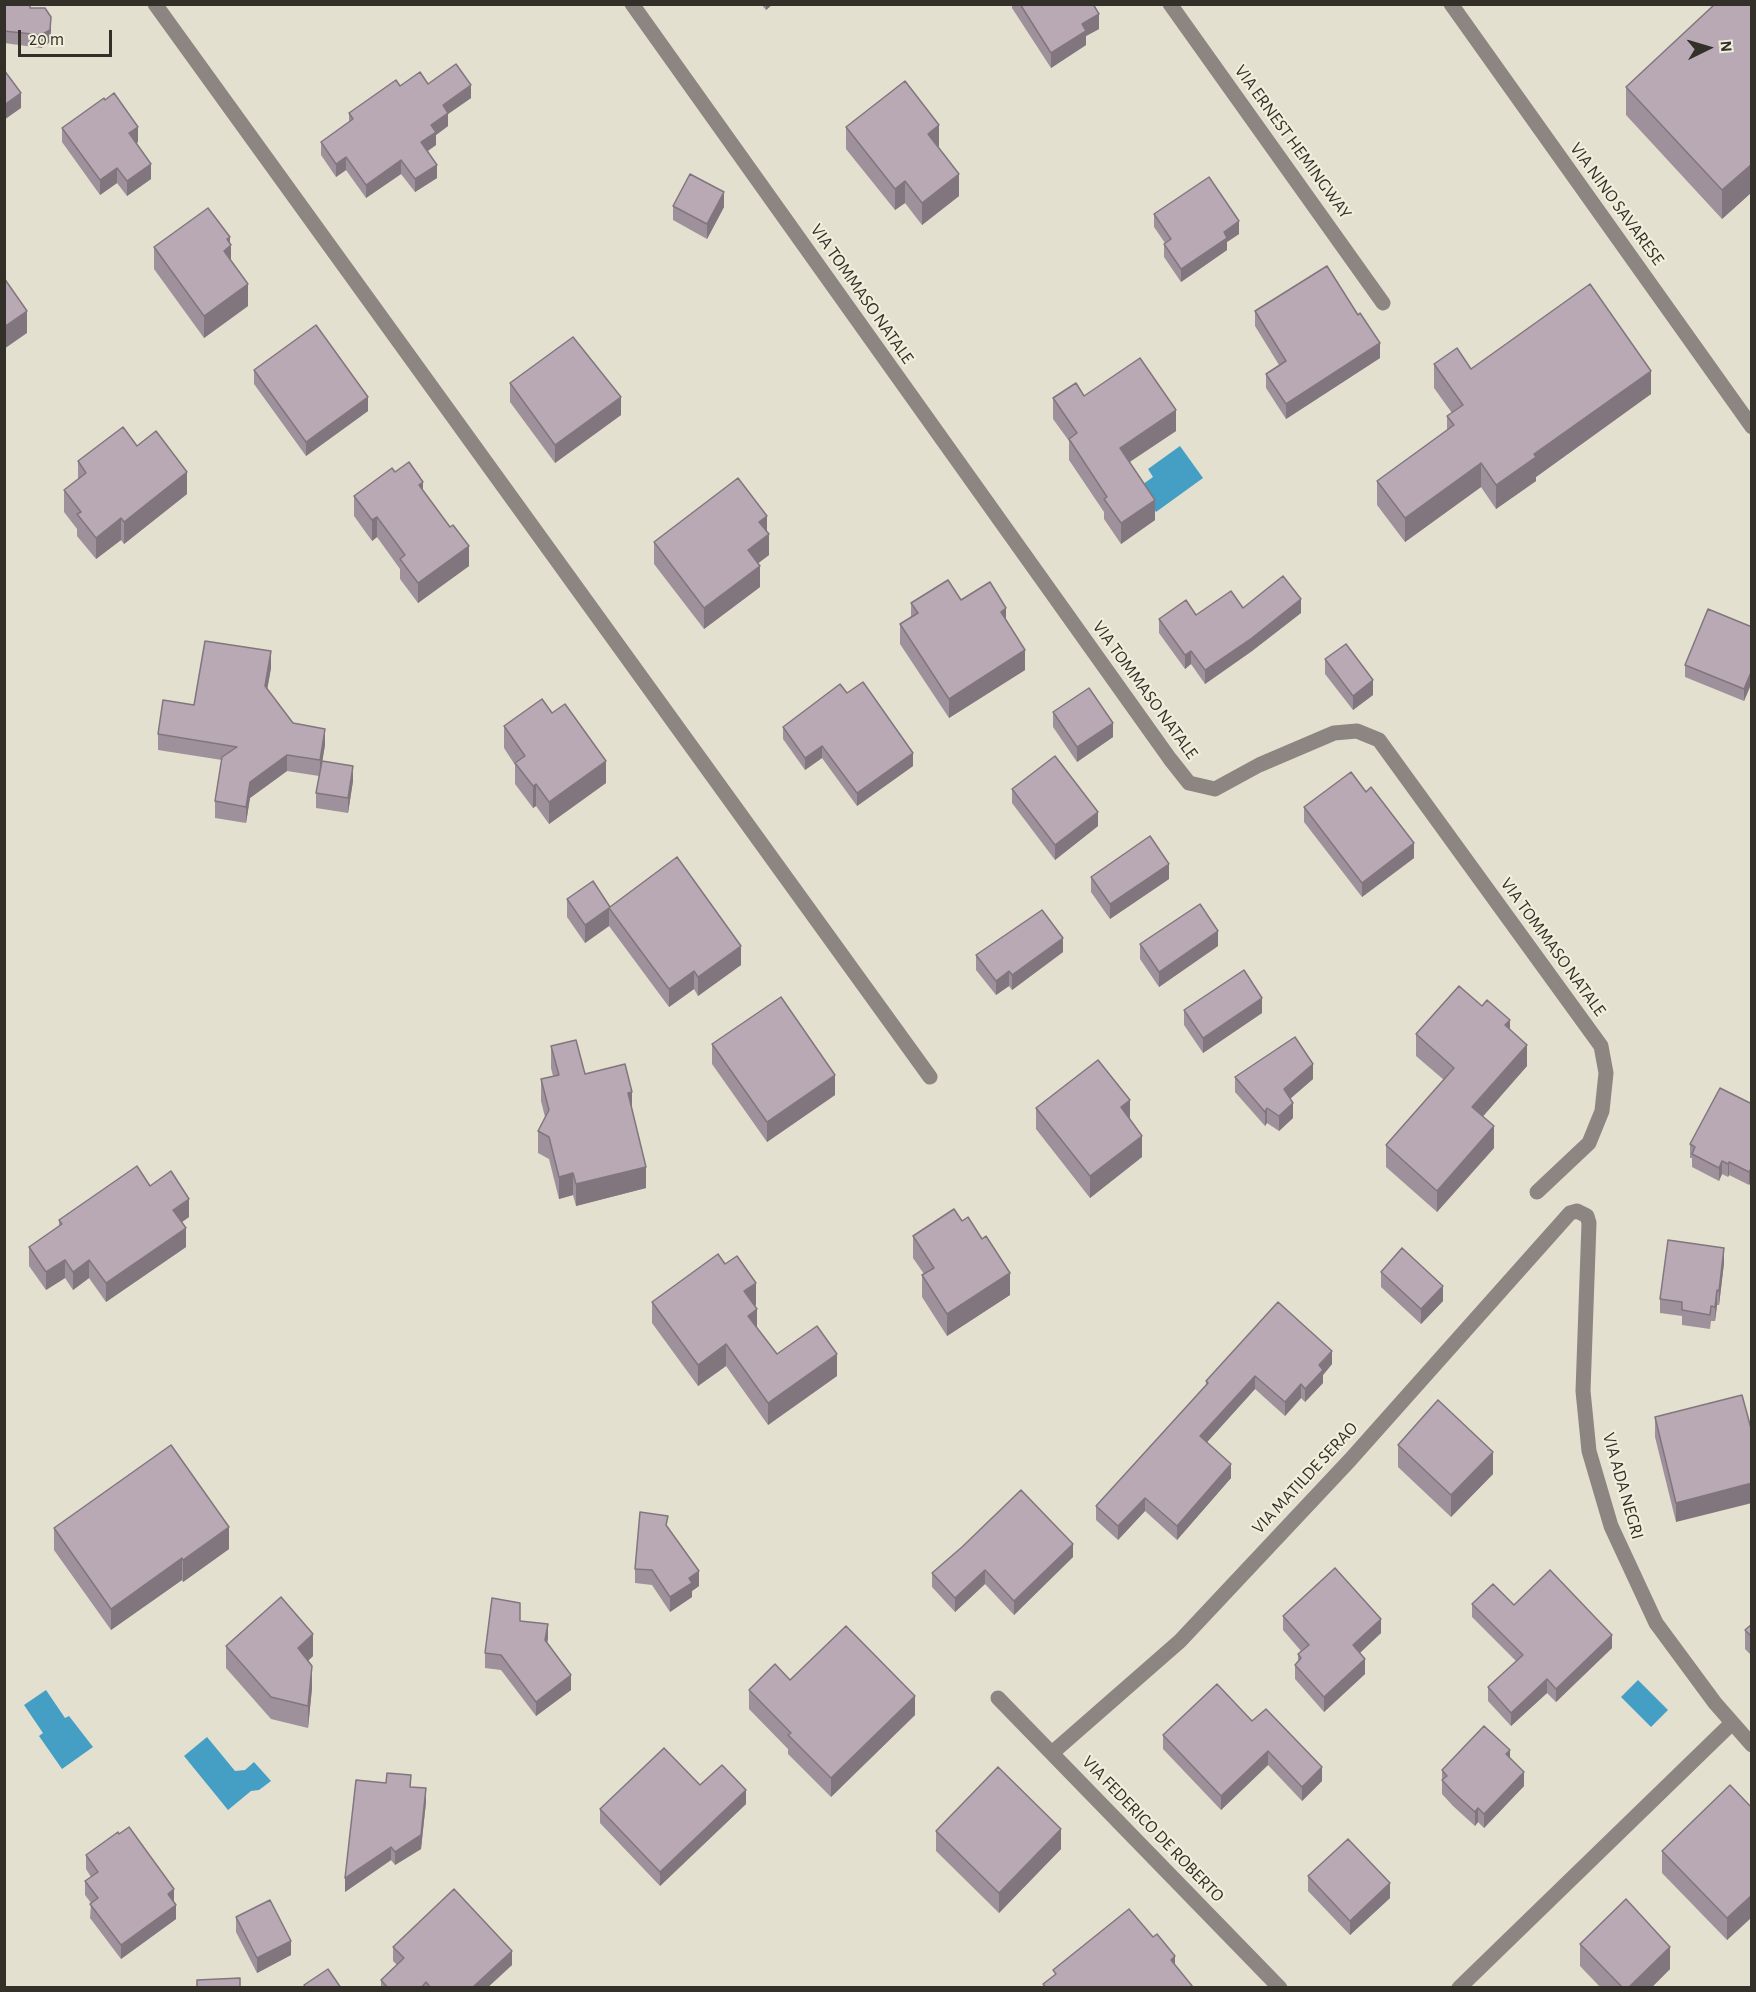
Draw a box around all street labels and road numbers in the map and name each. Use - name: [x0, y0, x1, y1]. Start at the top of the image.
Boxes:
- street label: VIA ERNEST HEMINGWAY: [1230, 61, 1356, 223]
- street label: VIA NINO SAVARESE: [1565, 138, 1669, 270]
- street label: VIA TOMMASO NATALE: [806, 220, 918, 368]
- street label: VIA TOMMASO NATALE: [1088, 617, 1202, 763]
- street label: VIA TOMMASO NATALE: [1496, 874, 1610, 1020]
- street label: VIA MATILDE SERAO: [1248, 1418, 1362, 1538]
- street label: VIA ADA NEGRI: [1597, 1430, 1649, 1542]
- street label: VIA FEDERICO DE ROBERTO: [1077, 1751, 1229, 1907]

